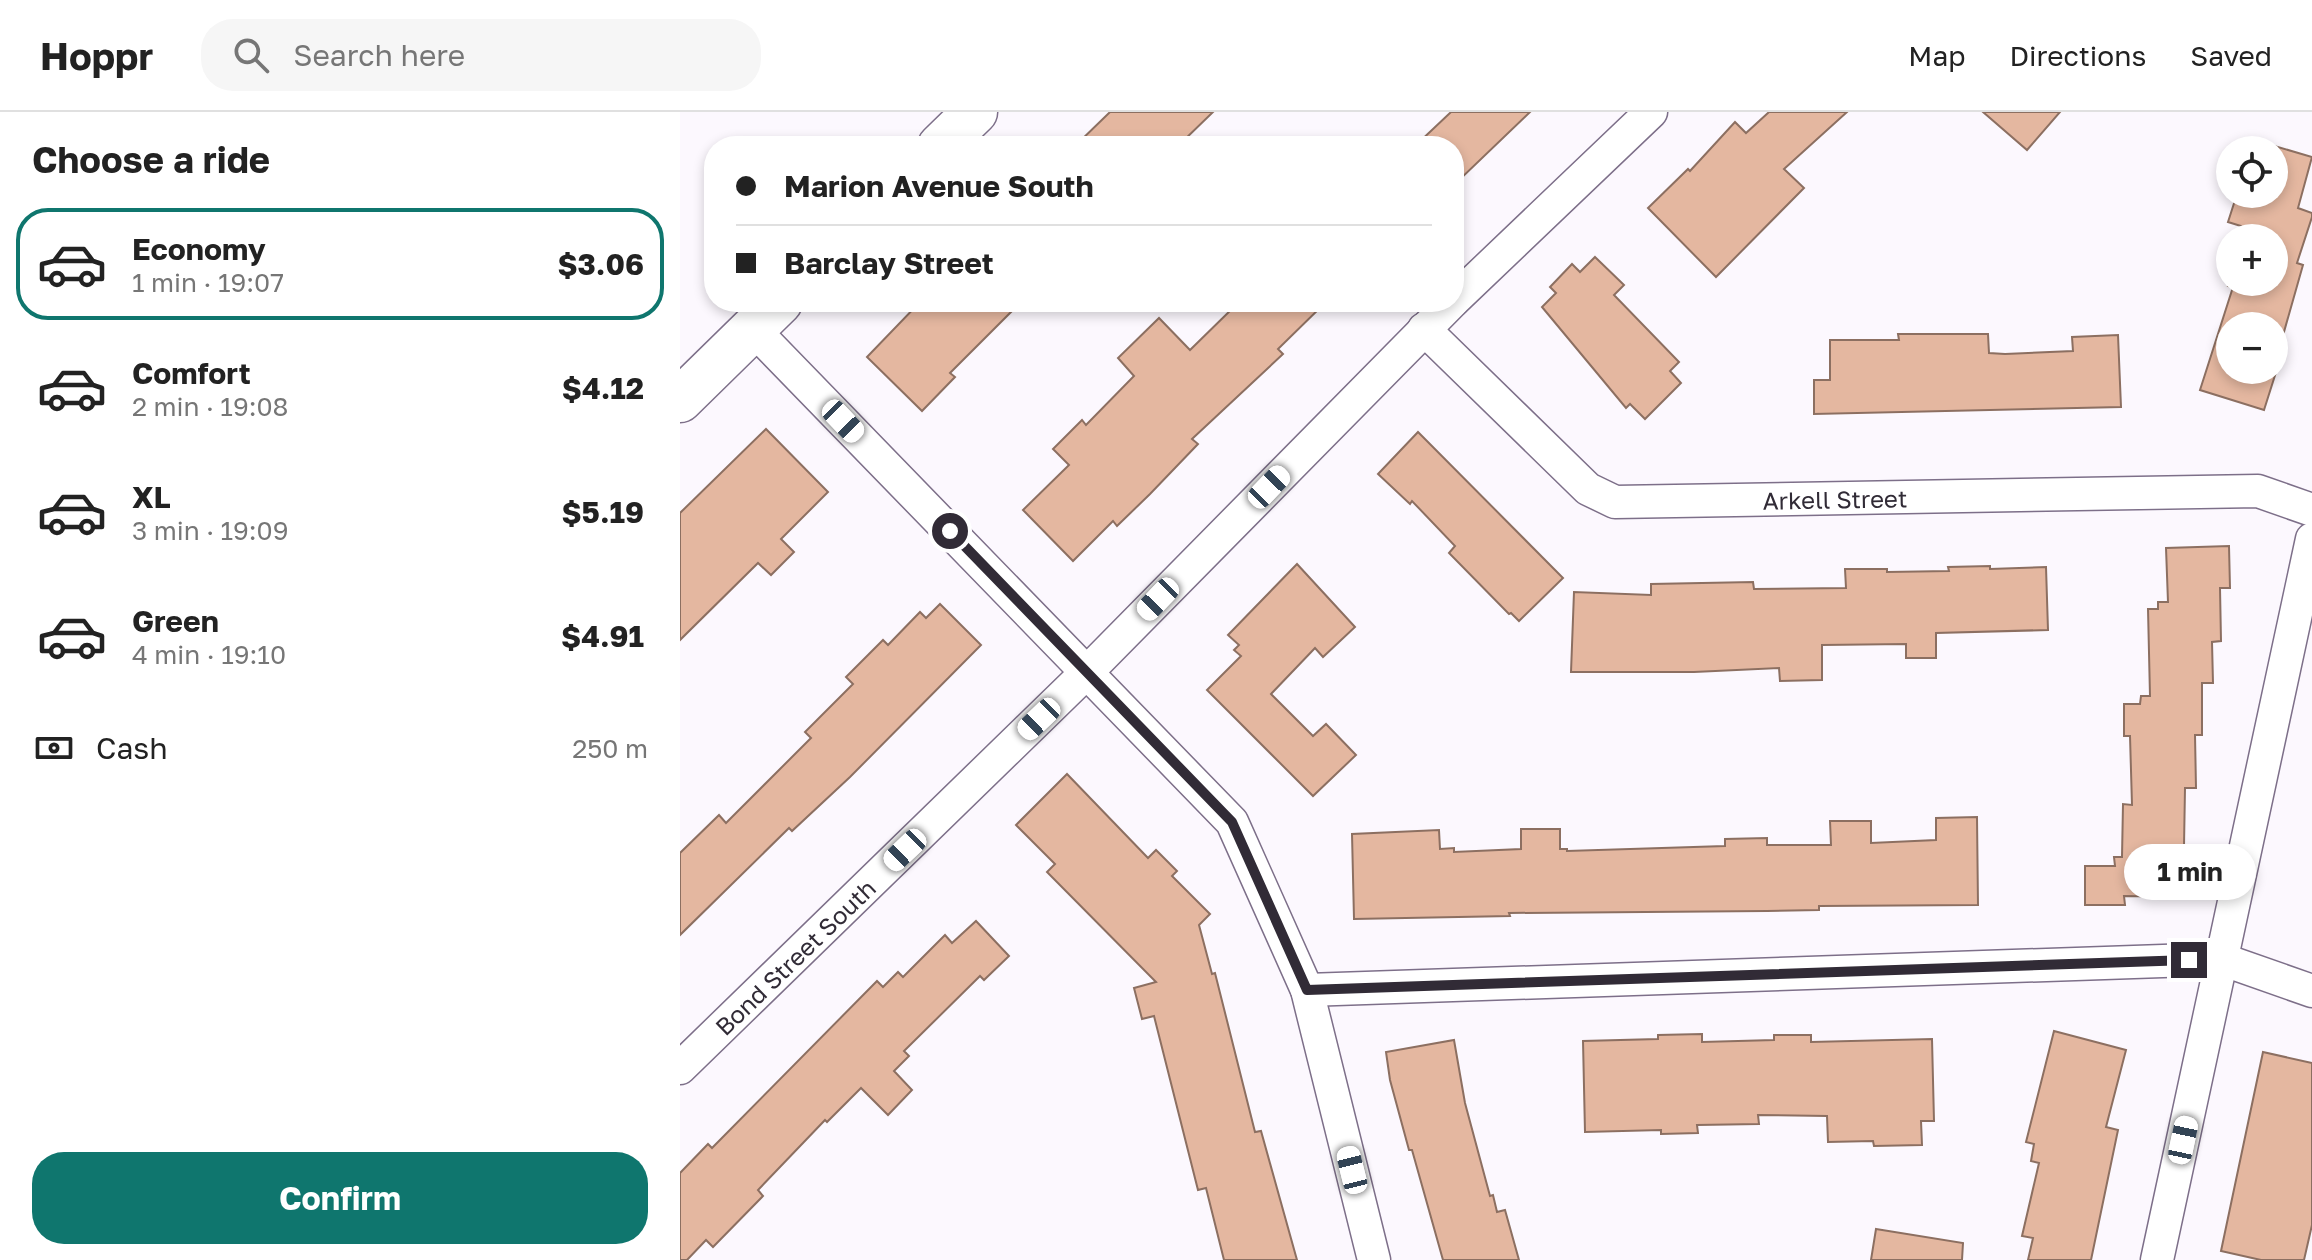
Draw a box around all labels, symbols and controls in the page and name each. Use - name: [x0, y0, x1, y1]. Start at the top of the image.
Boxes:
- search box: [201, 19, 761, 91]
- text: Hoppr: [40, 33, 153, 78]
- icon: search: [229, 33, 273, 77]
- text: Search here: [293, 37, 465, 73]
- text: Map: [1908, 39, 1965, 72]
- text: Directions: [2009, 39, 2146, 72]
- text: Saved: [2190, 39, 2272, 72]
- map controls: [2216, 136, 2288, 384]
- button: locate: [2216, 136, 2288, 208]
- text: Choose a ride: [32, 138, 270, 181]
- text: Marion Avenue South: [784, 168, 1094, 204]
- button: +: [2216, 224, 2288, 296]
- icon: car: [36, 228, 108, 300]
- text: Economy: [132, 231, 266, 267]
- text: Barclay Street: [784, 245, 994, 281]
- text: $3.06: [557, 246, 644, 282]
- text: 1 min · 19:07: [132, 267, 284, 298]
- button: −: [2216, 312, 2288, 384]
- icon: car: [36, 352, 108, 424]
- text: Comfort: [132, 355, 251, 391]
- text: $4.12: [562, 370, 644, 406]
- text: 2 min · 19:08: [132, 391, 288, 422]
- car: [818, 395, 868, 447]
- car: [1244, 461, 1294, 513]
- icon: car: [36, 476, 108, 548]
- text: XL: [132, 479, 171, 515]
- street label: Arkell Street: [1762, 483, 1908, 515]
- text: $5.19: [562, 494, 644, 530]
- route start: [932, 513, 968, 549]
- text: 3 min · 19:09: [132, 515, 288, 546]
- car: [1133, 573, 1183, 625]
- icon: car: [36, 600, 108, 672]
- text: Green: [132, 603, 219, 639]
- text: $4.91: [561, 618, 644, 654]
- text: 4 min · 19:10: [132, 639, 286, 670]
- car: [1013, 694, 1065, 744]
- icon: cash: [32, 726, 76, 770]
- text: Cash: [96, 730, 168, 766]
- text: 250 m: [572, 733, 648, 764]
- car: [879, 825, 931, 875]
- callout: 1 min: [2123, 844, 2255, 900]
- text: 1 min: [2157, 856, 2223, 887]
- street label: Bond Street South: [709, 873, 881, 1041]
- route end: [2171, 942, 2207, 978]
- car: [2166, 1114, 2200, 1166]
- car: [1335, 1144, 1369, 1196]
- button: Confirm: [32, 1152, 648, 1244]

